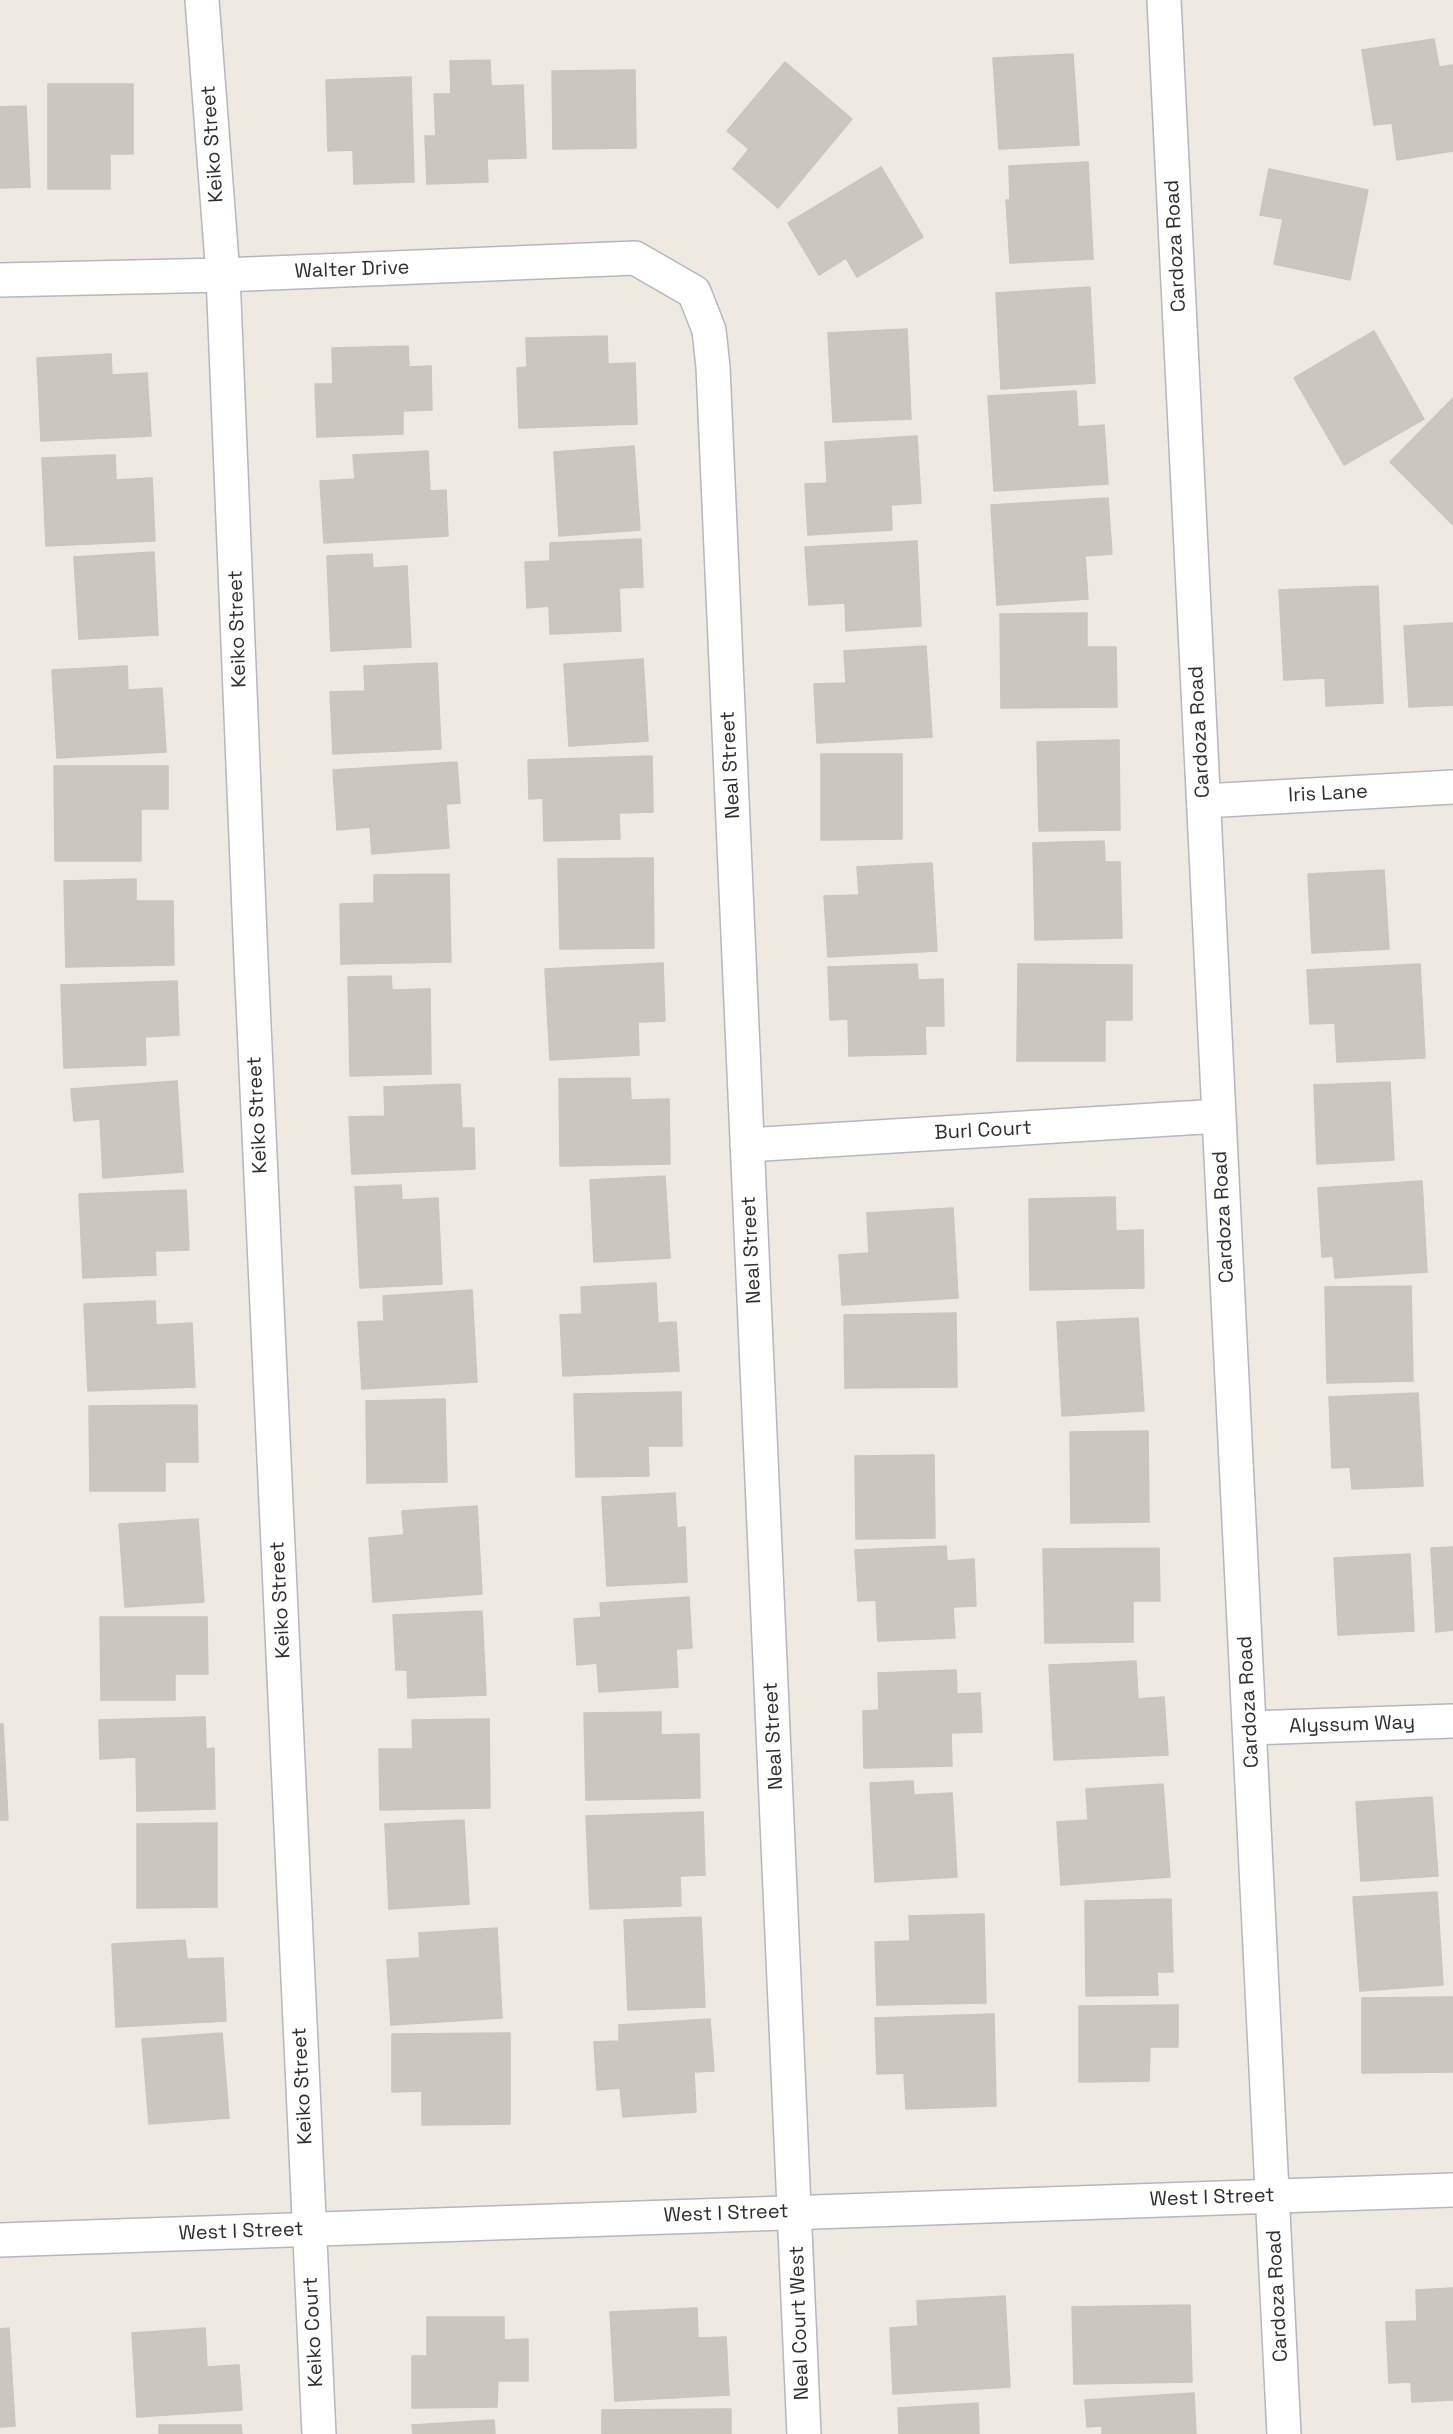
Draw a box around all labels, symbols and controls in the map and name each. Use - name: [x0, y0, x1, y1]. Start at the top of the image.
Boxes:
- street label: Keiko Street: [197, 85, 229, 203]
- street label: Cardoza Road: [1161, 179, 1191, 313]
- street label: Walter Drive: [294, 256, 410, 284]
- street label: Keiko Street: [224, 570, 252, 688]
- street label: Cardoza Road: [1185, 665, 1215, 799]
- street label: Neal Street: [716, 711, 746, 819]
- street label: Iris Lane: [1288, 780, 1368, 808]
- street label: Keiko Street: [243, 1056, 273, 1174]
- street label: Burl Court: [934, 1116, 1032, 1146]
- street label: Cardoza Road: [1209, 1150, 1239, 1284]
- street label: Neal Street: [737, 1196, 767, 1304]
- street label: Keiko Street: [266, 1541, 296, 1659]
- street label: Cardoza Road: [1234, 1635, 1264, 1769]
- street label: Neal Street: [759, 1682, 789, 1790]
- street label: Alyssum Way: [1289, 1711, 1415, 1739]
- street label: Keiko Street: [288, 2027, 318, 2145]
- street label: West I Street: [1149, 2184, 1275, 2212]
- street label: West I Street: [663, 2200, 789, 2228]
- street label: West I Street: [178, 2218, 304, 2246]
- street label: Cardoza Road: [1263, 2229, 1293, 2363]
- street label: Neal Court West: [785, 2245, 815, 2401]
- street label: Keiko Court: [299, 2276, 329, 2388]

